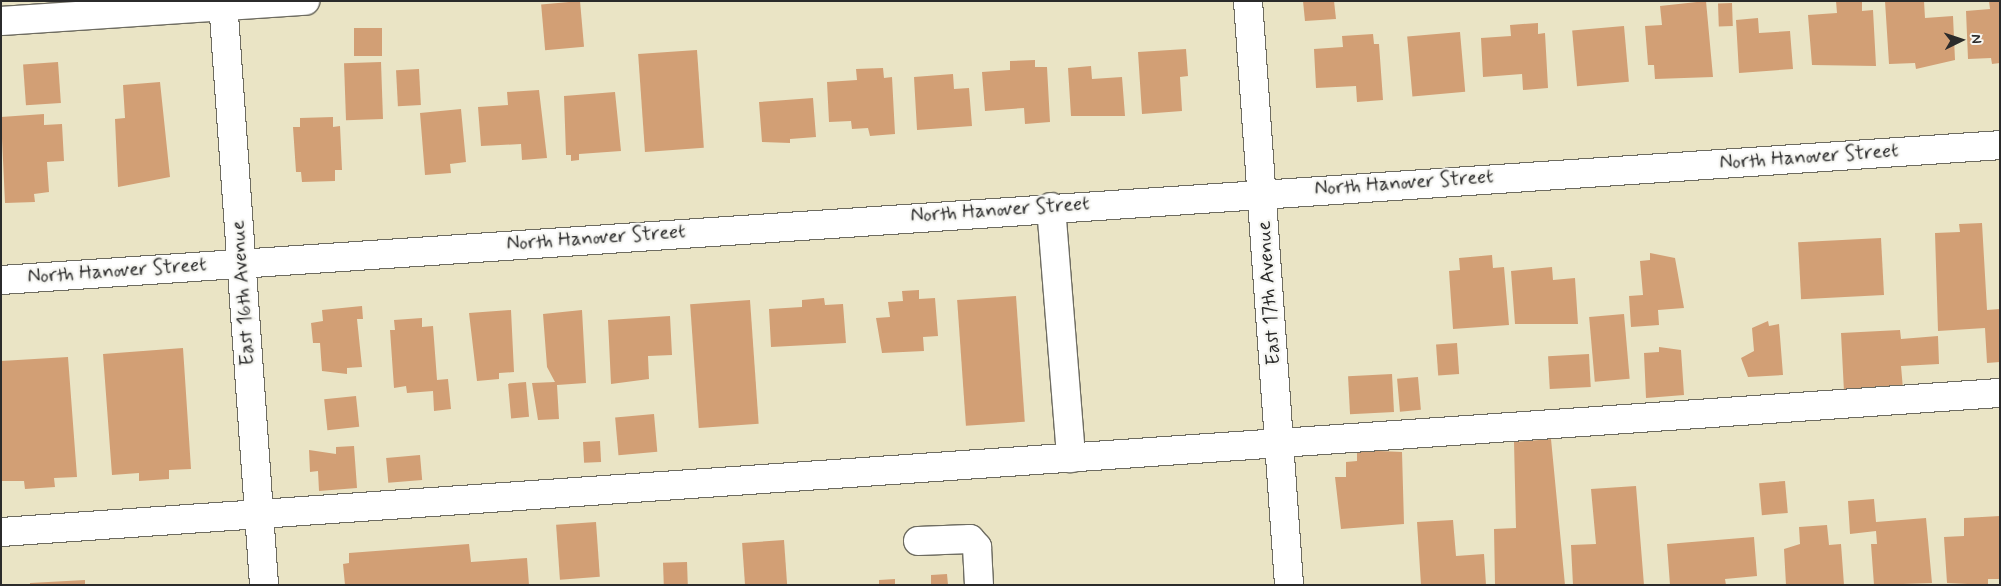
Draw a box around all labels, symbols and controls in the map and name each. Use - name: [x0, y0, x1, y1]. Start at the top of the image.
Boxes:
- north arrow: [1936, 15, 1986, 65]
- text: N: [1967, 34, 1985, 44]
- street label: North Hanover Street: [1717, 139, 1901, 175]
- street label: North Hanover Street: [1312, 165, 1496, 201]
- street label: North Hanover Street: [908, 192, 1092, 228]
- street label: East 16th Avenue: [226, 220, 260, 366]
- street label: North Hanover Street: [504, 220, 688, 256]
- street label: East 17th Avenue: [1252, 220, 1286, 366]
- street label: North Hanover Street: [25, 253, 209, 289]

